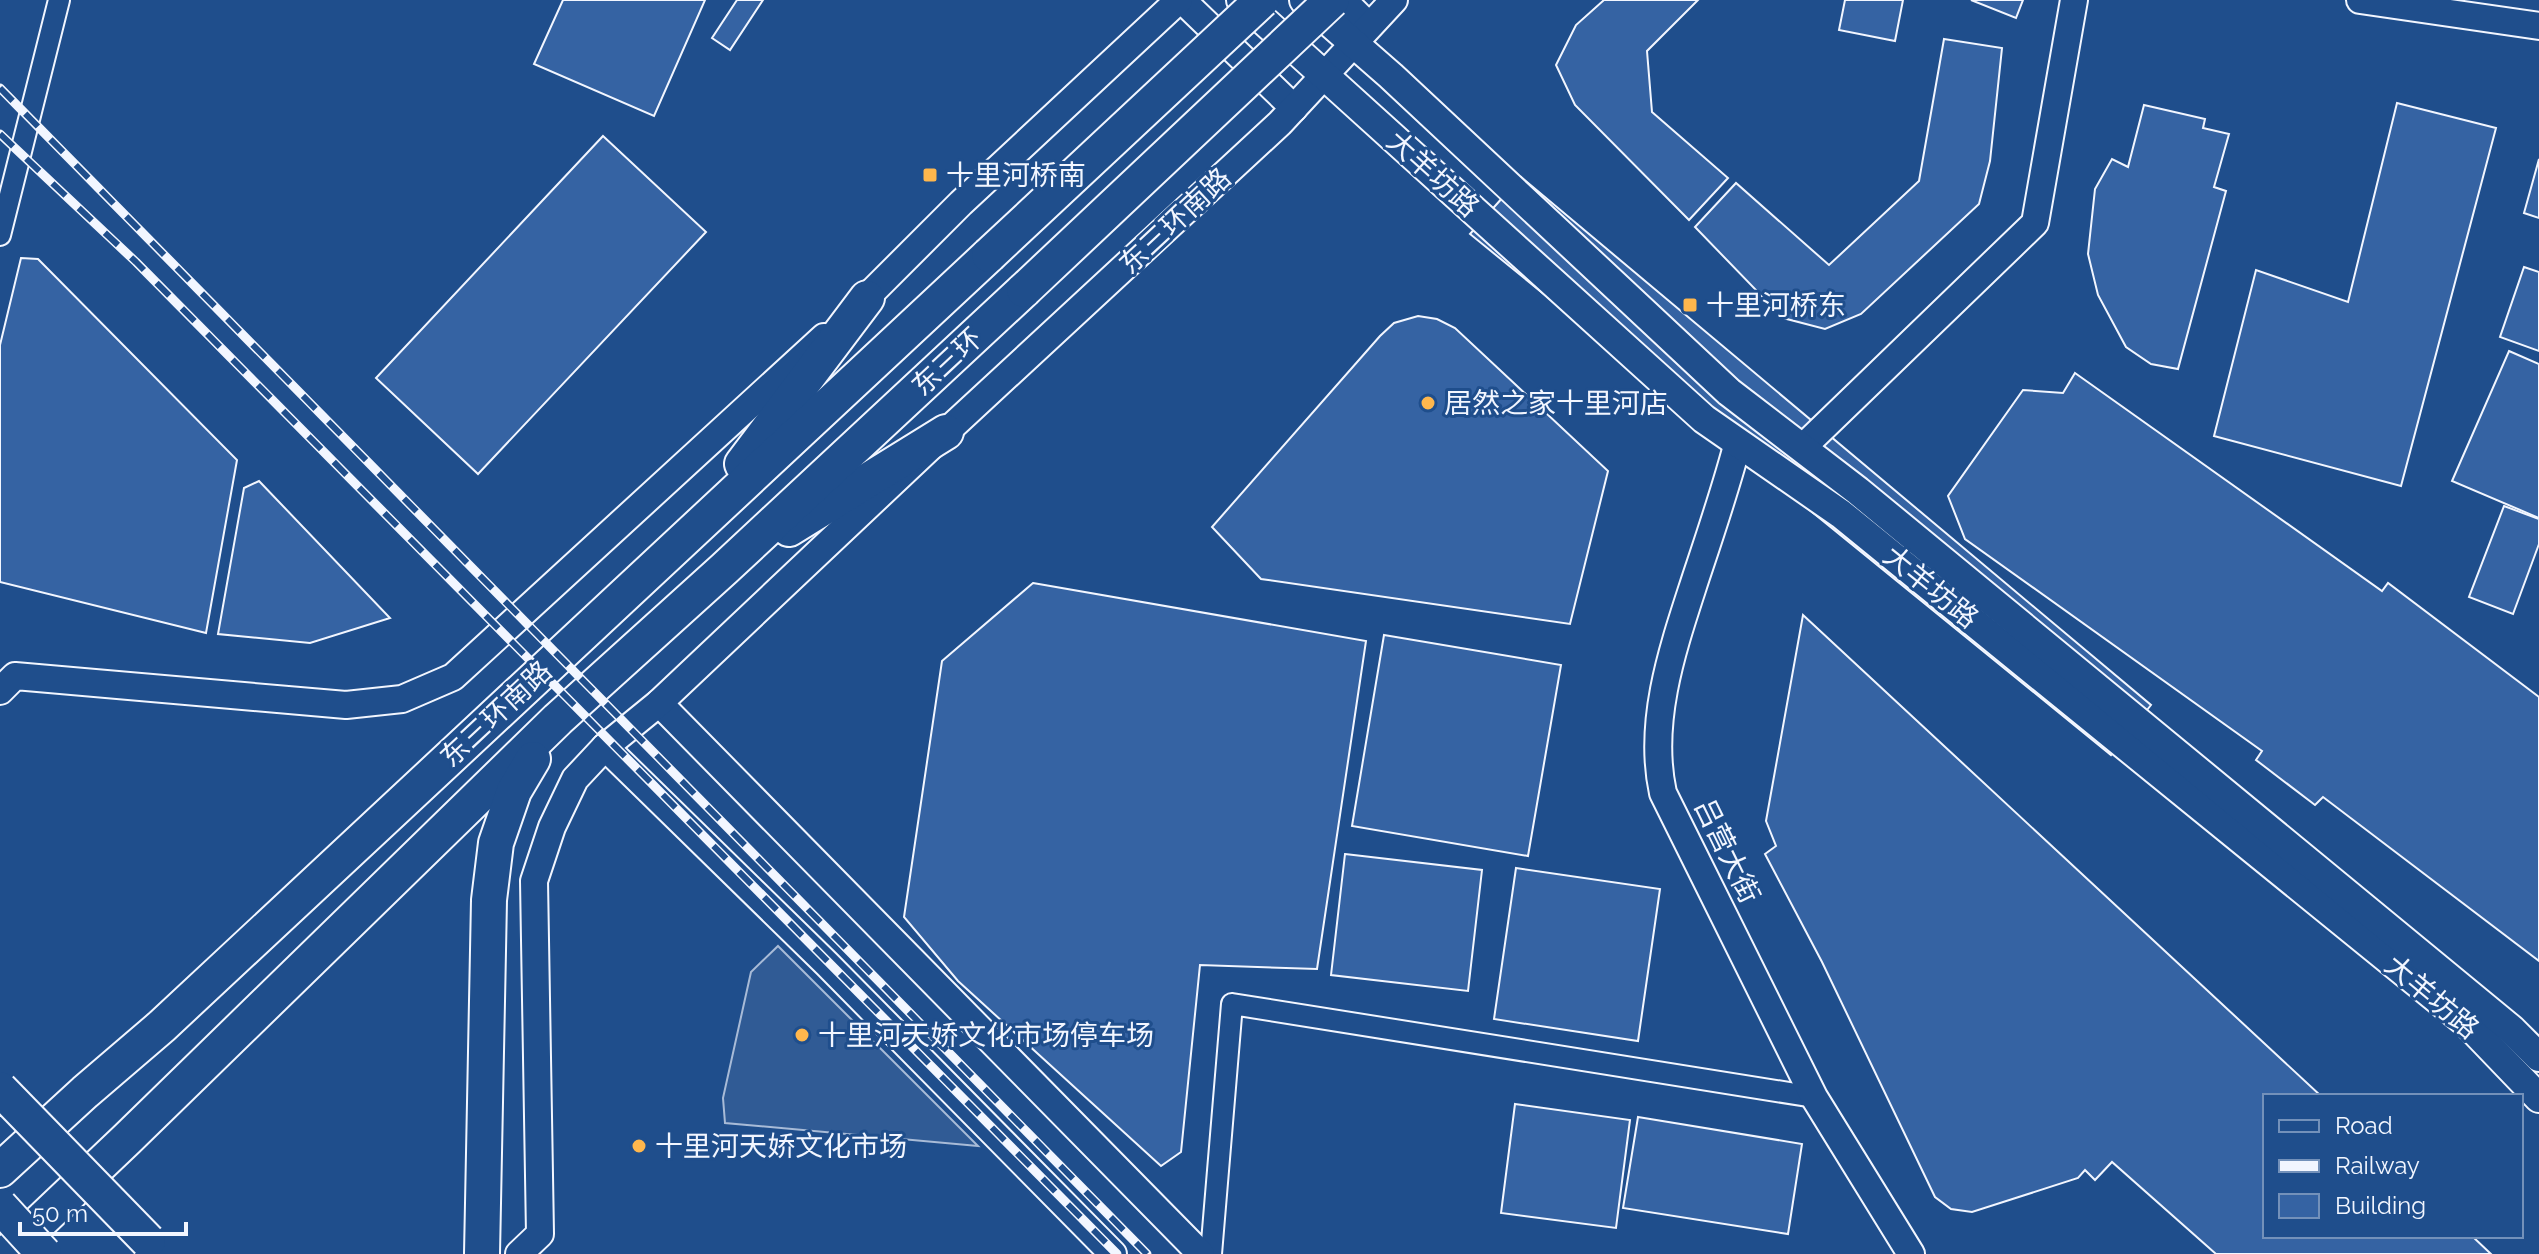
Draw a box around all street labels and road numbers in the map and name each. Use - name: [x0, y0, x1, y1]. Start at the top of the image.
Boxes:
- street label: 大羊坊路: [1380, 124, 1486, 224]
- street label: 东三环南路: [1113, 161, 1237, 281]
- street label: 东三环: [905, 321, 989, 403]
- street label: 大羊坊路: [1877, 539, 1985, 635]
- street label: 东三环南路: [434, 654, 558, 774]
- street label: 吕营大街: [1688, 793, 1766, 909]
- street label: 大羊坊路: [2378, 948, 2486, 1046]

